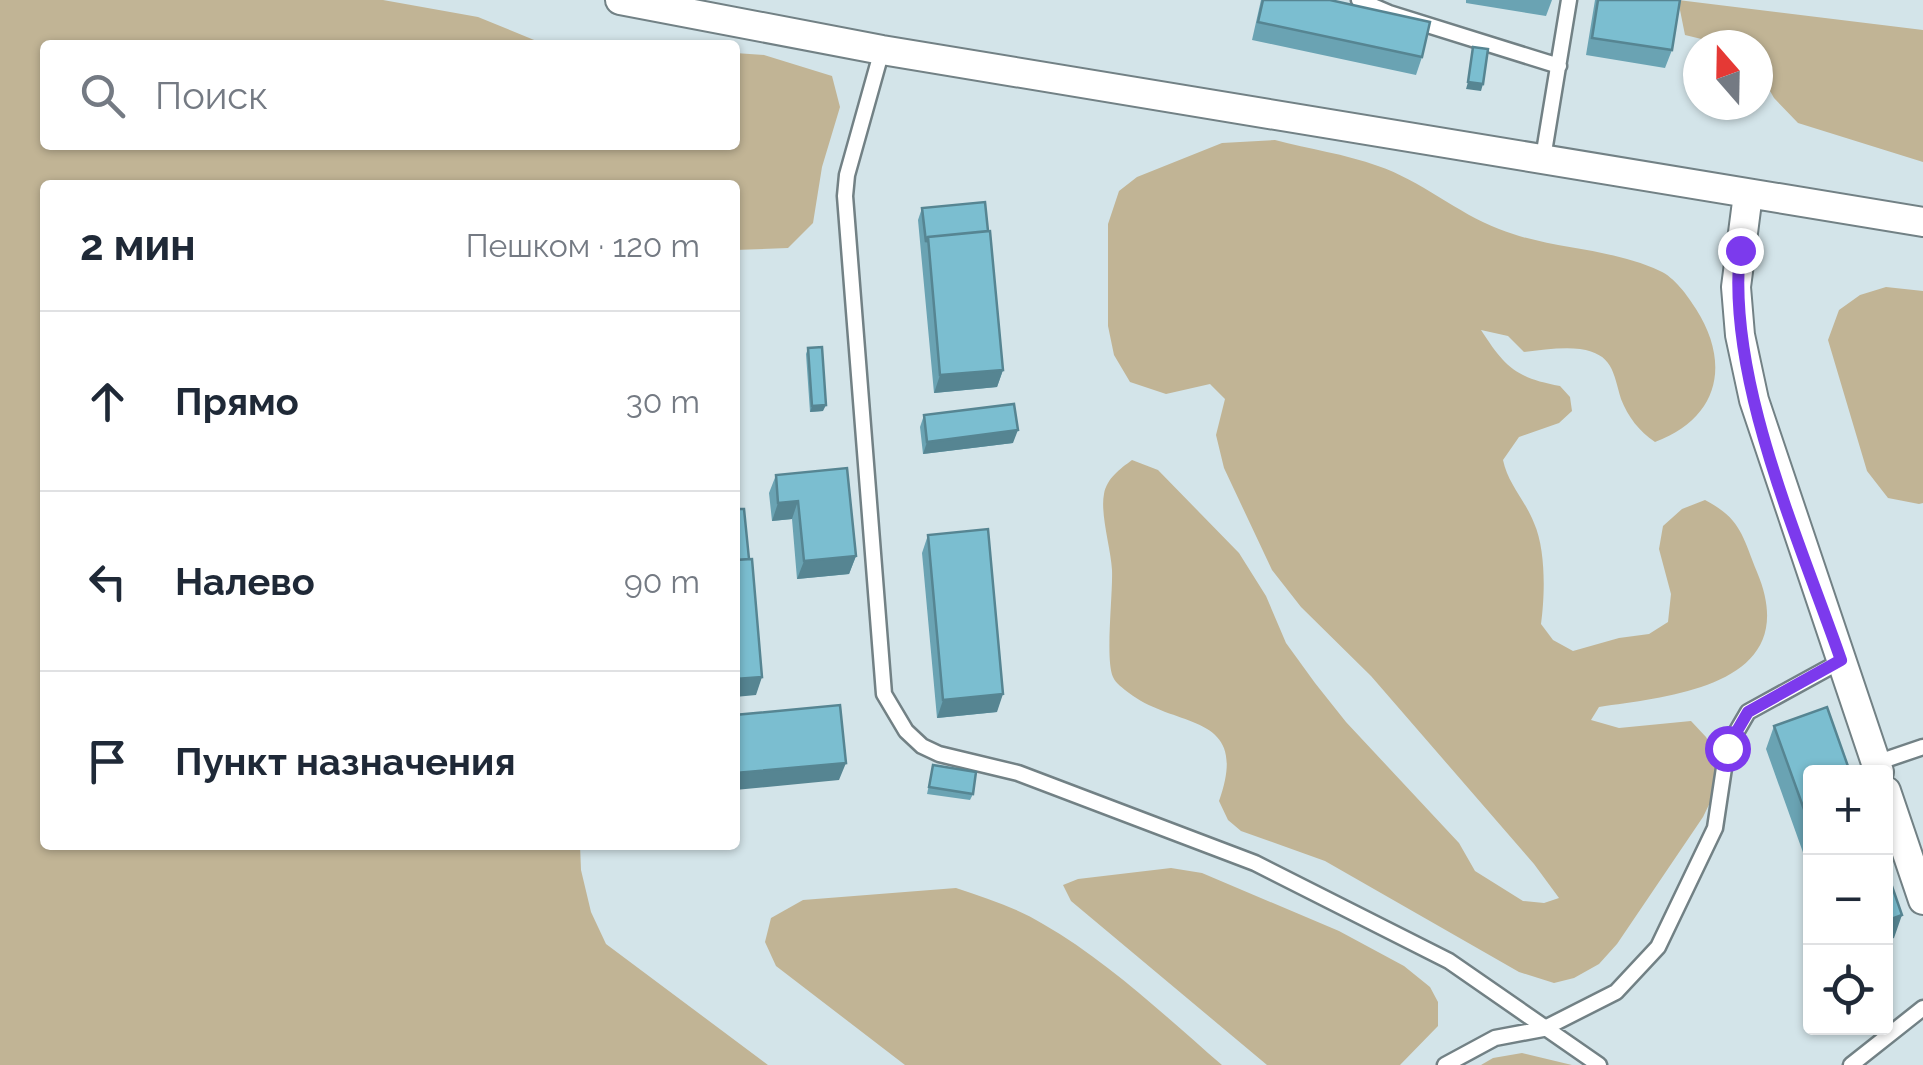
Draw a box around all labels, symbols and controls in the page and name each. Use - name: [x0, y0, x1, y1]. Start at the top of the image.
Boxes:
- north arrow: [1683, 30, 1773, 120]
- search box: [40, 40, 740, 150]
- icon: search: [75, 68, 130, 123]
- text: Поиск: [155, 73, 268, 118]
- text: 2 мин: [80, 221, 196, 270]
- text: Пешком · 120 m: [466, 227, 700, 264]
- route end: [1718, 228, 1764, 274]
- icon: ahead: [80, 374, 135, 429]
- text: Прямо: [175, 379, 299, 424]
- text: 30 m: [626, 383, 700, 420]
- icon: left: [80, 554, 135, 609]
- text: Налево: [175, 559, 315, 604]
- text: 90 m: [624, 563, 700, 600]
- route start: [1705, 726, 1751, 772]
- icon: arrive: [80, 734, 135, 789]
- text: Пункт назначения: [175, 739, 516, 784]
- map controls: [1803, 765, 1893, 1035]
- button: +: [1803, 765, 1893, 855]
- button: −: [1803, 855, 1893, 945]
- button: locate: [1803, 945, 1893, 1035]

